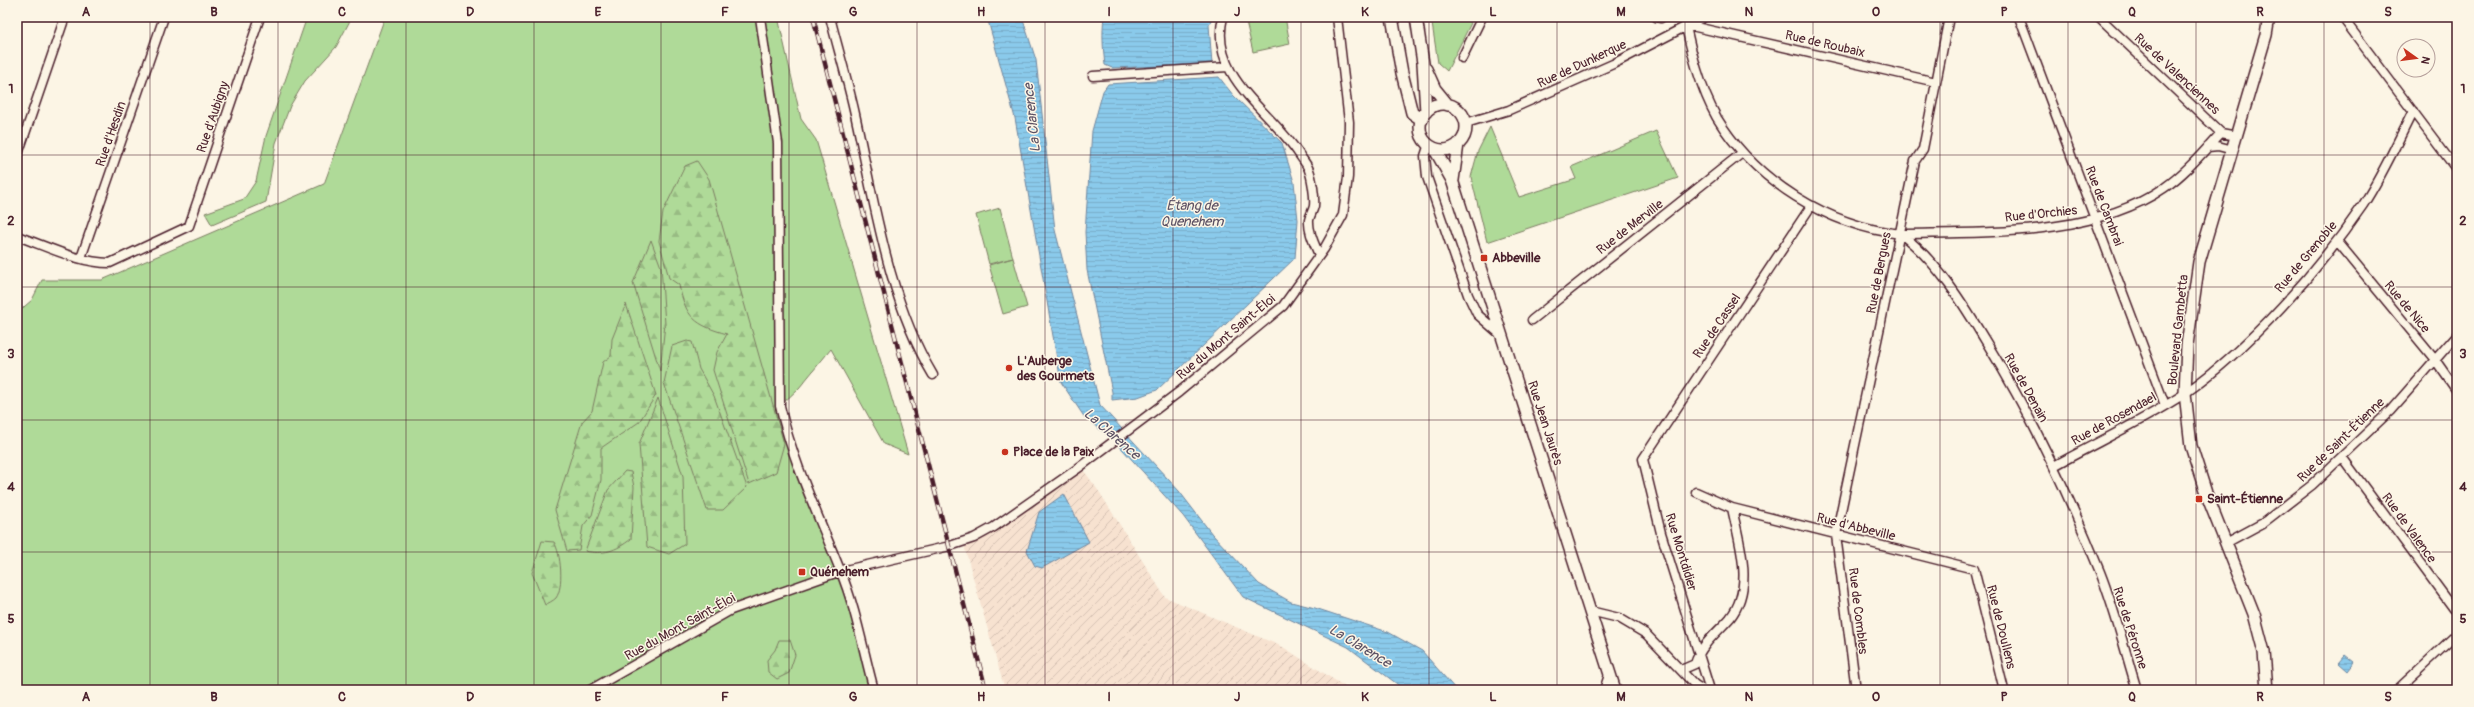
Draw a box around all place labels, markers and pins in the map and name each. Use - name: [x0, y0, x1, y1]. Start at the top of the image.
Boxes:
- place label: Abbeville: [1492, 250, 1541, 266]
- marker: Abbeville: [1479, 253, 1489, 263]
- place label: L'Auberge des Gourmets: [1017, 353, 1095, 384]
- marker: L'Auberge des Gourmets: [1004, 363, 1014, 373]
- place label: Place de la Paix: [1013, 444, 1095, 460]
- marker: Place de la Paix: [1000, 447, 1010, 457]
- place label: Saint-Étienne: [2207, 491, 2284, 507]
- marker: Saint-Étienne: [2194, 494, 2204, 504]
- place label: Quénehem: [810, 564, 870, 580]
- marker: Quénehem: [797, 567, 807, 577]

